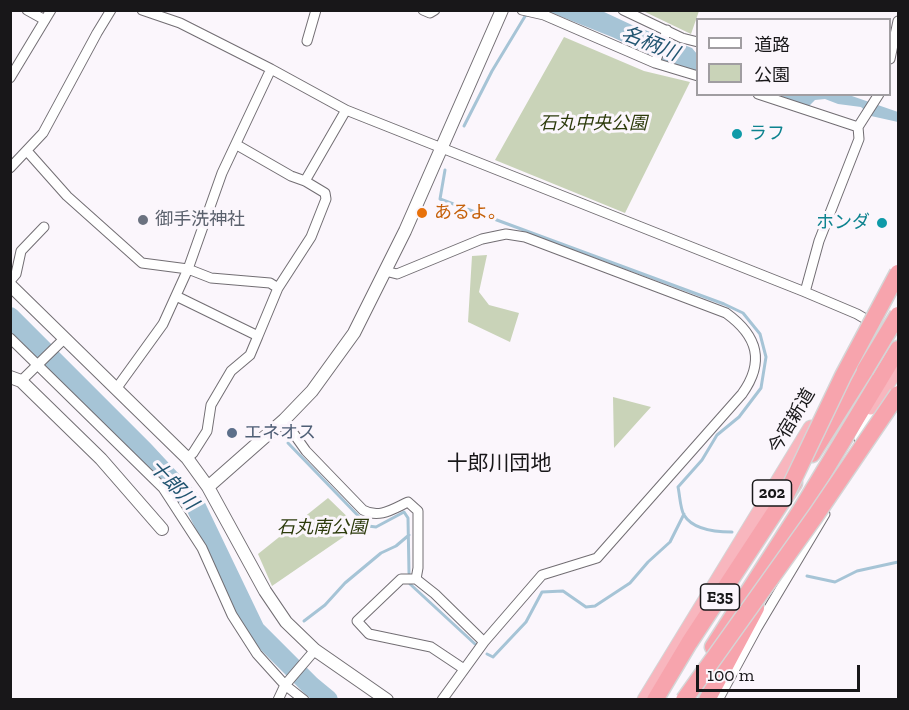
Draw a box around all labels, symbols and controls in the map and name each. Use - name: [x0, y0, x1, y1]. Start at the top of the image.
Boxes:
- legend: [696, 18, 891, 96]
- water label: 名柄川: [618, 22, 682, 66]
- text: 道路: [754, 34, 790, 56]
- text: 公園: [754, 64, 790, 86]
- park label: 石丸中央公園: [539, 113, 647, 135]
- place label: ラフ: [749, 123, 785, 145]
- marker: ラフ: [730, 127, 744, 141]
- place label: あるよ。: [434, 202, 506, 224]
- marker: あるよ。: [415, 206, 429, 220]
- place label: 御手洗神社: [155, 209, 245, 231]
- place label: ホンダ: [816, 212, 870, 234]
- marker: 御手洗神社: [136, 213, 150, 227]
- marker: ホンダ: [875, 216, 889, 230]
- street label: 今宿新道: [764, 385, 820, 457]
- place label: エネオス: [244, 422, 316, 444]
- marker: エネオス: [225, 426, 239, 440]
- district label: 十郎川団地: [447, 451, 551, 477]
- water label: 十郎川: [144, 455, 202, 515]
- road number: 202: [752, 480, 792, 506]
- park label: 石丸南公園: [277, 517, 367, 539]
- road number: E35: [700, 584, 740, 610]
- scale bar: [699, 653, 862, 691]
- text: 100 m: [707, 664, 754, 686]

